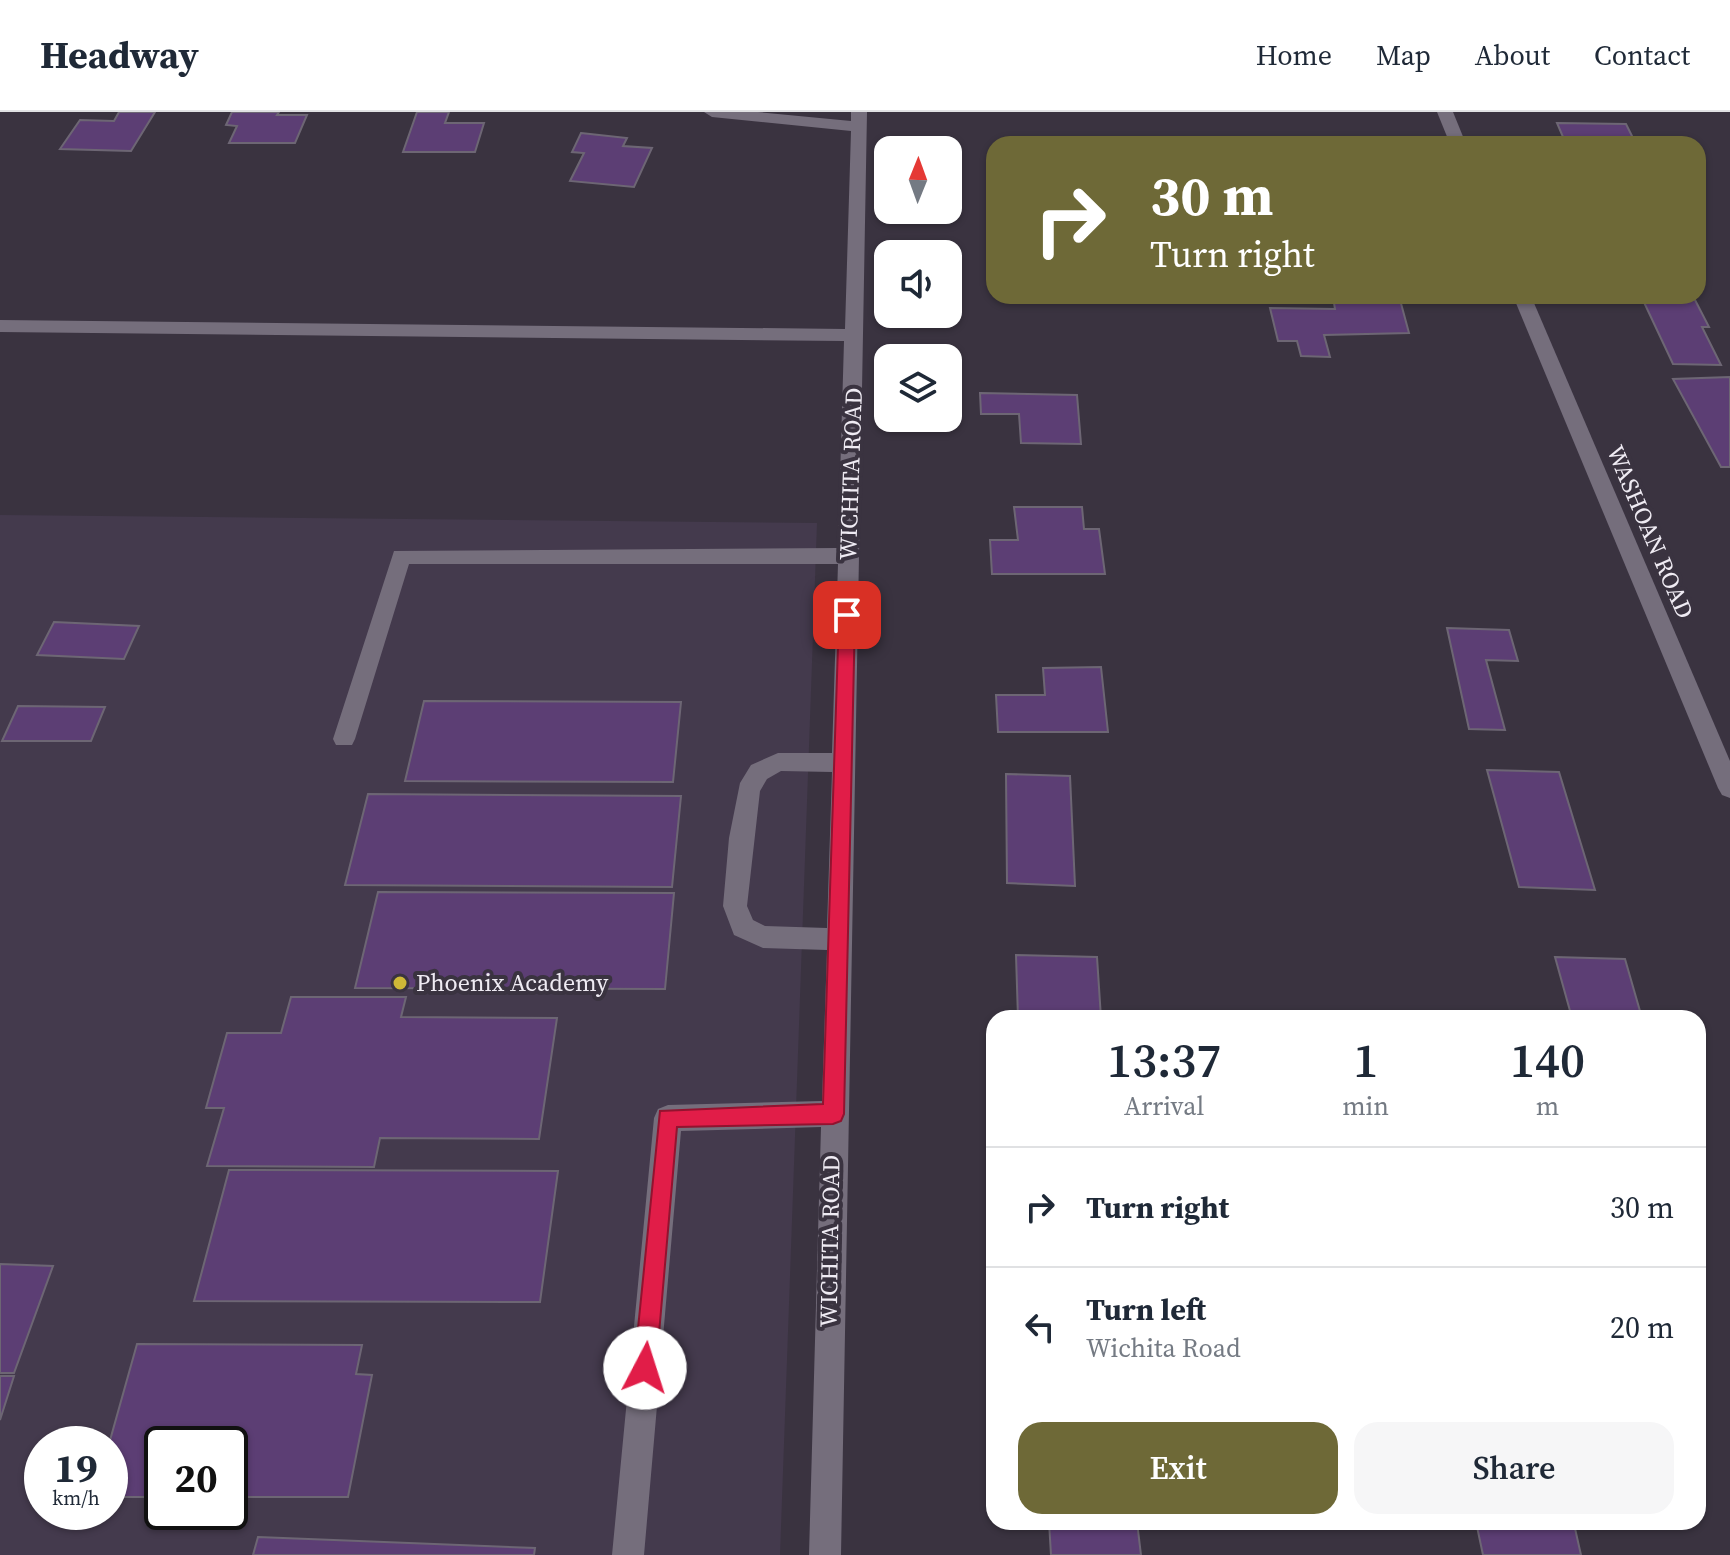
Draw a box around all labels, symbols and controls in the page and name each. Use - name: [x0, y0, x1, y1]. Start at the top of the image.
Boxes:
- text: Headway: [40, 29, 199, 81]
- text: Home: [1256, 36, 1332, 74]
- text: Map: [1376, 36, 1431, 74]
- text: About: [1475, 36, 1550, 74]
- text: Contact: [1594, 36, 1690, 74]
- north arrow: [874, 136, 962, 224]
- map controls: [874, 136, 962, 432]
- text: 30 m: [1150, 157, 1273, 234]
- icon: right: [1018, 168, 1122, 272]
- text: Turn right: [1150, 230, 1315, 279]
- button: sound: [874, 240, 962, 328]
- button: layers: [874, 344, 962, 432]
- street label: WICHITA ROAD: [831, 387, 870, 561]
- street label: WASHOAN ROAD: [1599, 440, 1702, 624]
- pin: [813, 581, 881, 649]
- icon: arrive: [825, 593, 869, 637]
- place label: Phoenix Academy: [416, 966, 609, 999]
- marker: Phoenix Academy: [391, 974, 409, 992]
- text: 13:37: [1107, 1027, 1221, 1093]
- text: 1: [1353, 1027, 1378, 1093]
- text: 140: [1510, 1027, 1585, 1093]
- text: Arrival: [1124, 1088, 1204, 1124]
- text: min: [1342, 1088, 1389, 1124]
- text: m: [1536, 1088, 1559, 1124]
- street label: WICHITA ROAD: [811, 1154, 848, 1328]
- icon: right: [1018, 1185, 1062, 1229]
- text: Turn right: [1086, 1187, 1229, 1228]
- text: 30 m: [1610, 1187, 1674, 1228]
- text: Turn left: [1086, 1289, 1206, 1330]
- icon: left: [1018, 1305, 1062, 1349]
- text: 20 m: [1610, 1307, 1674, 1348]
- position arrow: [603, 1326, 687, 1410]
- text: Wichita Road: [1086, 1330, 1241, 1366]
- button: Exit: [1018, 1422, 1338, 1514]
- button: Share: [1354, 1422, 1674, 1514]
- speed limit sign: 20: [144, 1426, 248, 1530]
- text: 19: [54, 1441, 98, 1495]
- text: km/h: [52, 1484, 100, 1512]

